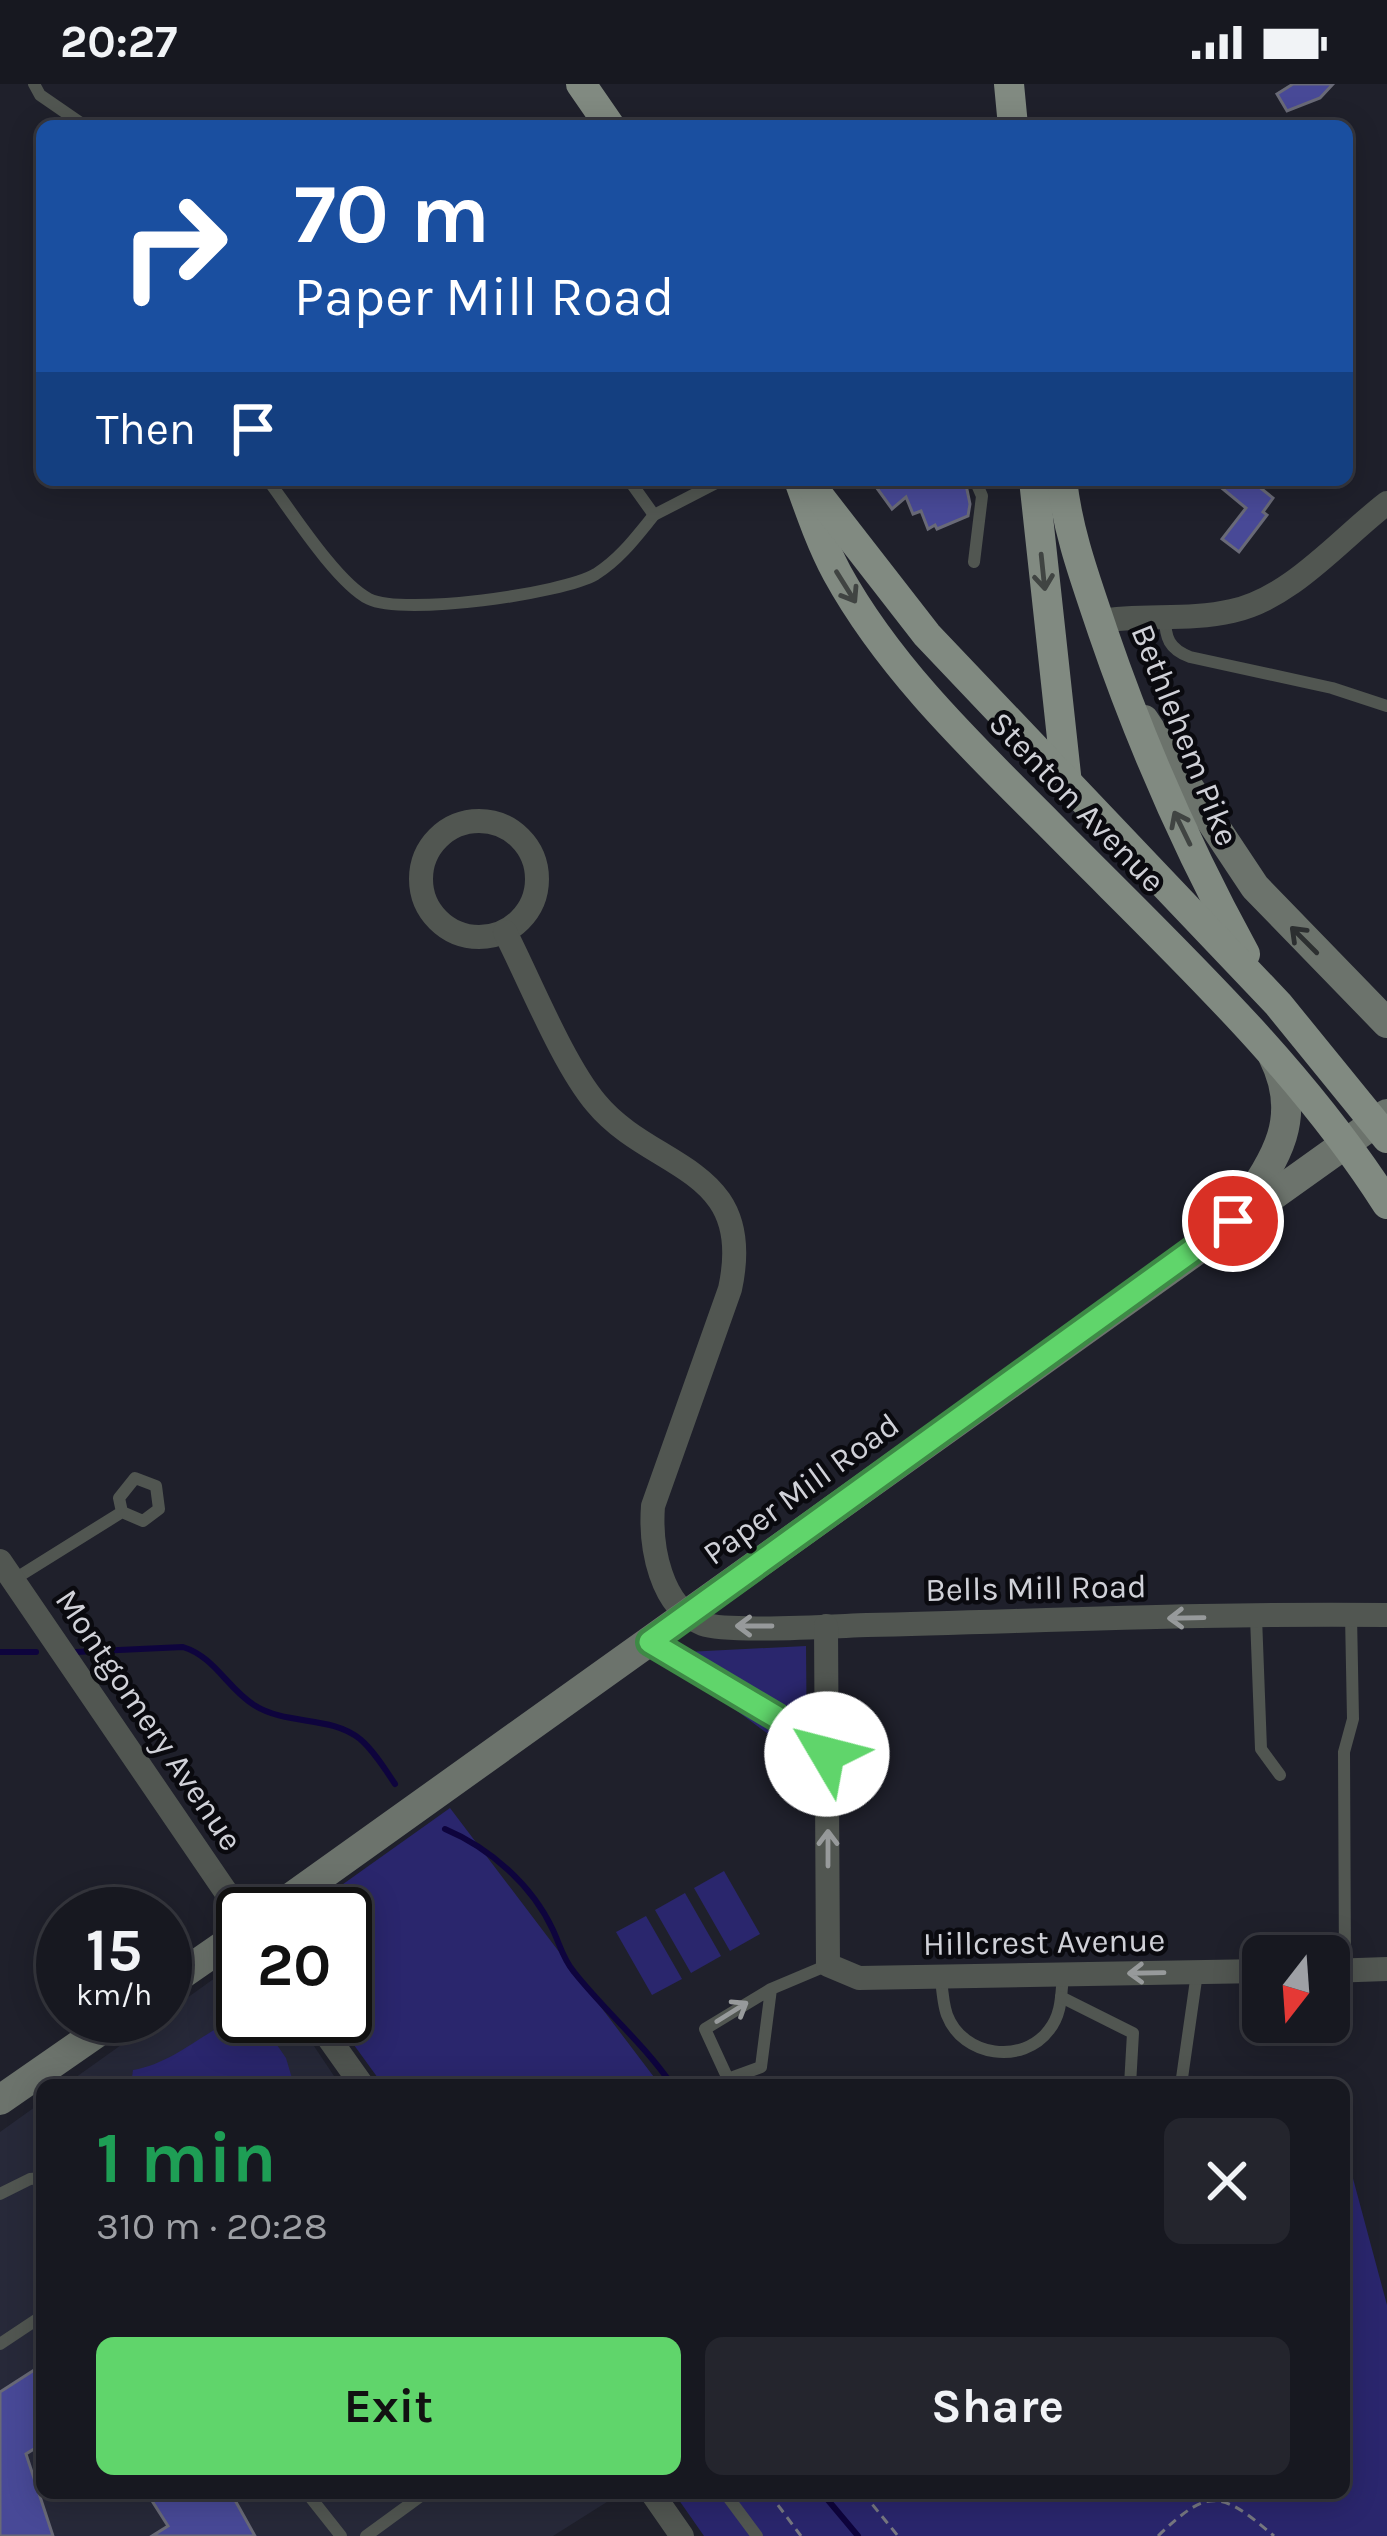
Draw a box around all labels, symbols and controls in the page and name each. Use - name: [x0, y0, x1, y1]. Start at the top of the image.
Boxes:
- text: 20:27: [60, 16, 177, 68]
- text: 70 m: [294, 165, 490, 263]
- icon: right: [96, 168, 252, 324]
- text: Paper Mill Road: [294, 265, 674, 329]
- icon: arrive: [220, 396, 286, 462]
- text: Then: [96, 403, 196, 455]
- one-way arrow: [1032, 552, 1055, 591]
- one-way arrow: [834, 569, 858, 603]
- street label: Bethlehem Pike: [1123, 619, 1247, 851]
- street label: Stenton Avenue: [981, 704, 1173, 900]
- one-way arrow: [1169, 811, 1192, 846]
- one-way arrow: [1290, 926, 1320, 956]
- pin: [1182, 1170, 1284, 1272]
- icon: arrive: [1200, 1188, 1266, 1254]
- street label: Paper Mill Road: [696, 1405, 906, 1573]
- street label: Bells Mill Road: [925, 1567, 1147, 1609]
- street label: Montgomery Avenue: [48, 1582, 250, 1858]
- one-way arrow: [1167, 1607, 1206, 1630]
- one-way arrow: [735, 1615, 774, 1637]
- position arrow: [764, 1691, 890, 1817]
- one-way arrow: [816, 1829, 839, 1868]
- speed limit sign: 20: [216, 1887, 372, 2043]
- text: 15: [86, 1915, 142, 1985]
- street label: Hillcrest Avenue: [922, 1921, 1166, 1963]
- north arrow: [1242, 1935, 1350, 2043]
- map controls: [1242, 1935, 1350, 2043]
- one-way arrow: [1127, 1962, 1166, 1985]
- text: km/h: [76, 1977, 152, 2013]
- one-way arrow: [715, 2000, 749, 2024]
- text: 1 min: [96, 2116, 277, 2200]
- button: close: [1164, 2118, 1290, 2244]
- text: 310 m · 20:28: [96, 2203, 328, 2249]
- button: Exit: [96, 2337, 681, 2475]
- button: Share: [705, 2337, 1290, 2475]

